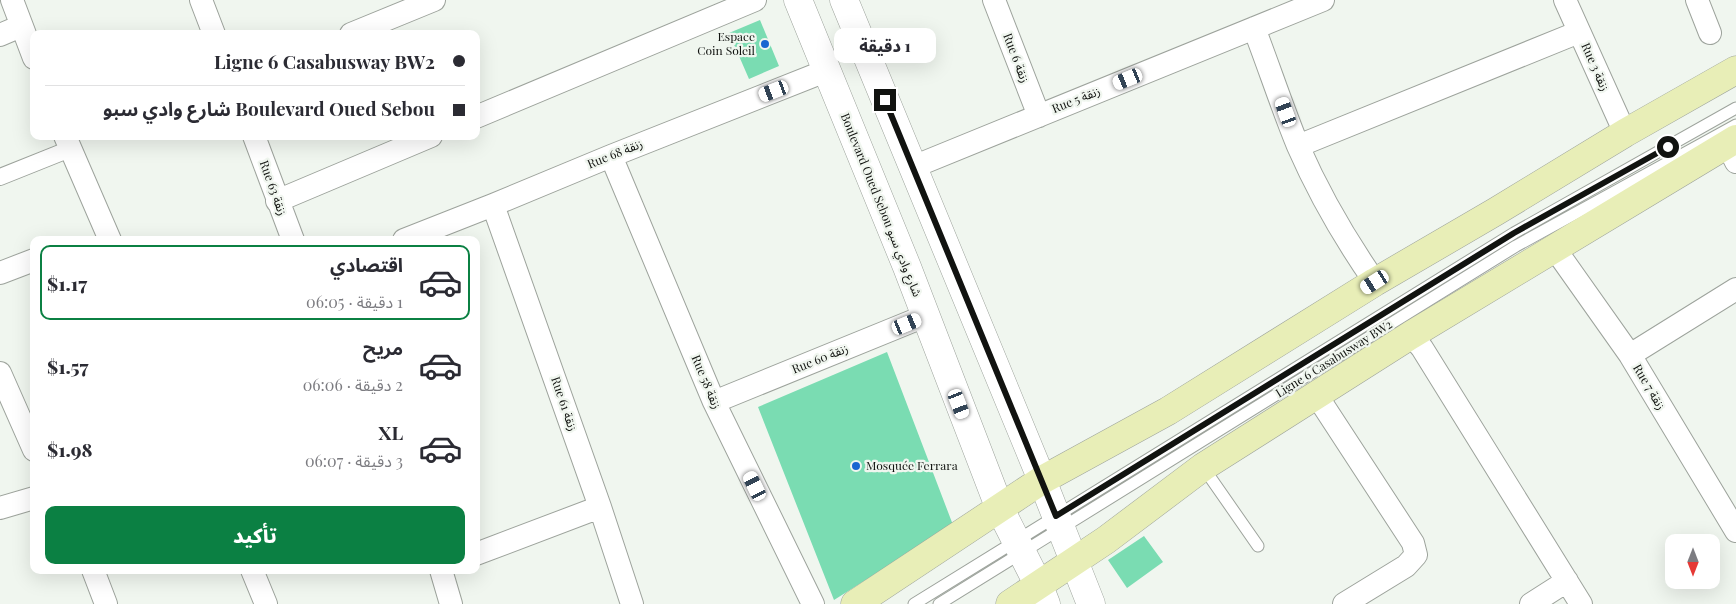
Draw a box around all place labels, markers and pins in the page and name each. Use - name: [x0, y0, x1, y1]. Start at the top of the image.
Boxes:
- place label: Espace Coin Soleil: [697, 28, 756, 58]
- marker: Espace Coin Soleil: [759, 38, 771, 50]
- place label: Mosquée Ferrara: [866, 457, 958, 473]
- marker: Mosquée Ferrara: [850, 460, 862, 472]

